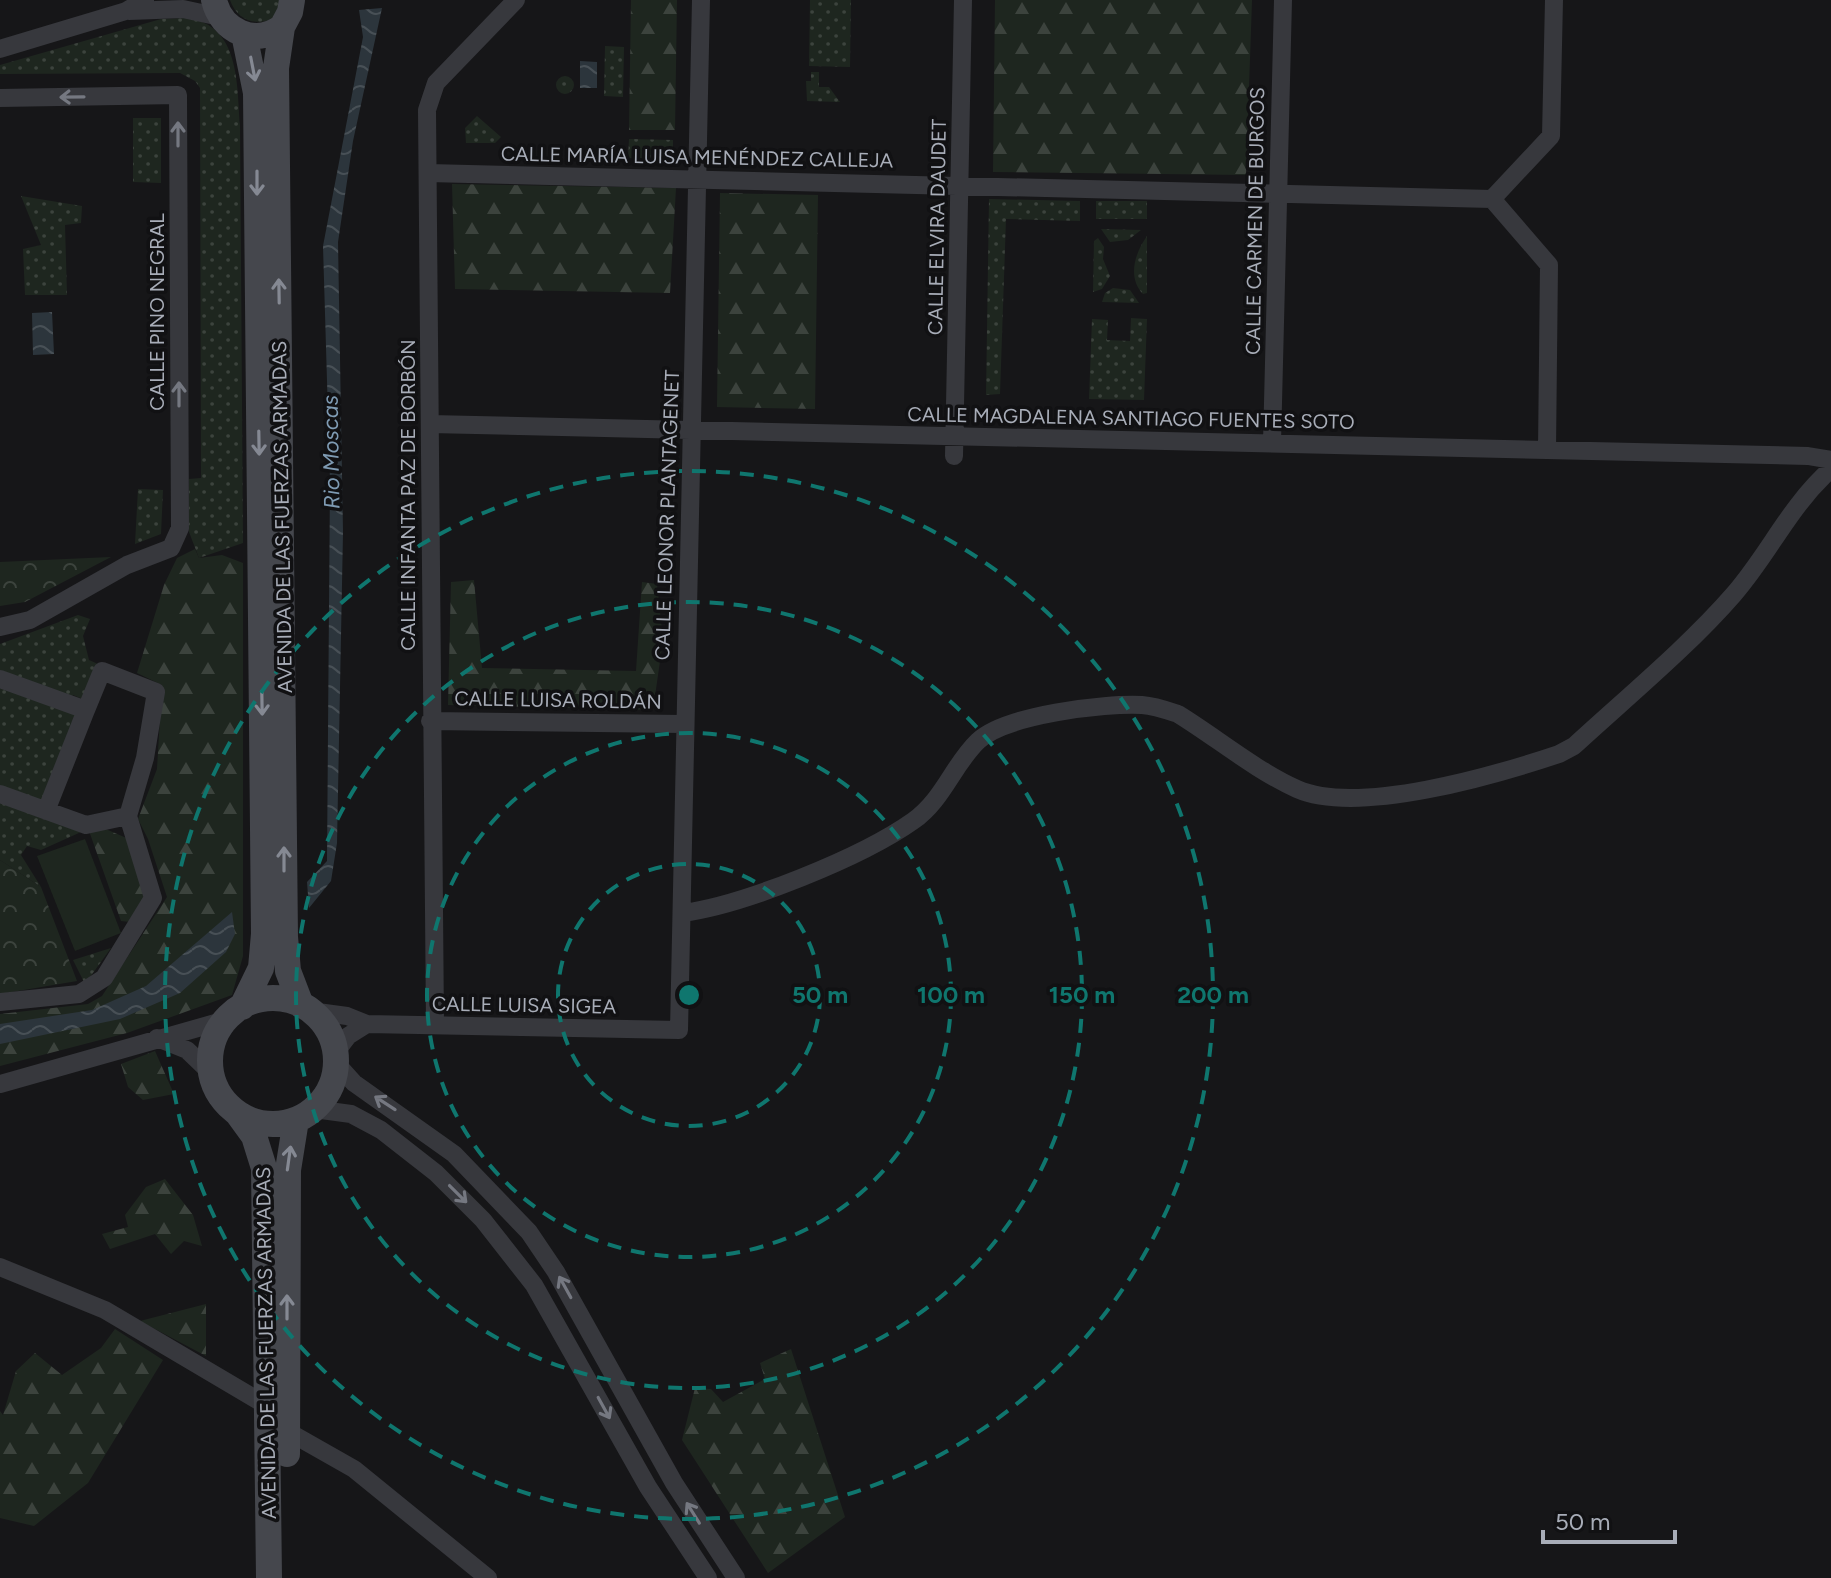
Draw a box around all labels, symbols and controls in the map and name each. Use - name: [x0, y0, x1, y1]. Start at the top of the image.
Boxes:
- one-way arrow: [246, 56, 261, 82]
- street label: CALLE CARMEN DE BURGOS: [1241, 87, 1269, 355]
- one-way arrow: [59, 89, 86, 105]
- street label: CALLE ELVIRA DAUDET: [923, 119, 951, 335]
- one-way arrow: [170, 121, 186, 148]
- street label: CALLE MARÍA LUISA MENÉNDEZ CALLEJA: [501, 142, 894, 172]
- one-way arrow: [249, 169, 265, 196]
- street label: CALLE PINO NEGRAL: [145, 213, 169, 411]
- one-way arrow: [271, 278, 287, 305]
- street label: CALLE INFANTA PAZ DE BORBÓN: [396, 339, 420, 651]
- street label: AVENIDA DE LAS FUERZAS ARMADAS: [267, 341, 297, 693]
- street label: CALLE LEONOR PLANTAGENET: [650, 369, 684, 661]
- one-way arrow: [171, 381, 187, 408]
- water label: Rio Moscas: [317, 395, 345, 509]
- street label: CALLE MAGDALENA SANTIAGO FUENTES SOTO: [907, 402, 1355, 434]
- one-way arrow: [251, 429, 266, 456]
- street label: CALLE LUISA ROLDÁN: [454, 686, 662, 714]
- one-way arrow: [254, 689, 270, 716]
- one-way arrow: [276, 846, 292, 873]
- text: 50 m: [792, 980, 848, 1009]
- text: 100 m: [917, 980, 985, 1009]
- text: 150 m: [1049, 980, 1115, 1009]
- text: 200 m: [1177, 980, 1249, 1009]
- centre of rings: [675, 981, 703, 1009]
- street label: CALLE LUISA SIGEA: [432, 991, 617, 1019]
- one-way arrow: [374, 1094, 396, 1111]
- one-way arrow: [282, 1145, 297, 1171]
- street label: AVENIDA DE LAS FUERZAS ARMADAS: [251, 1167, 281, 1519]
- one-way arrow: [448, 1184, 467, 1203]
- one-way arrow: [556, 1276, 572, 1299]
- one-way arrow: [279, 1294, 295, 1321]
- one-way arrow: [597, 1395, 612, 1419]
- scale bar: [1543, 1494, 1675, 1544]
- one-way arrow: [684, 1502, 700, 1525]
- text: 50 m: [1555, 1507, 1611, 1536]

